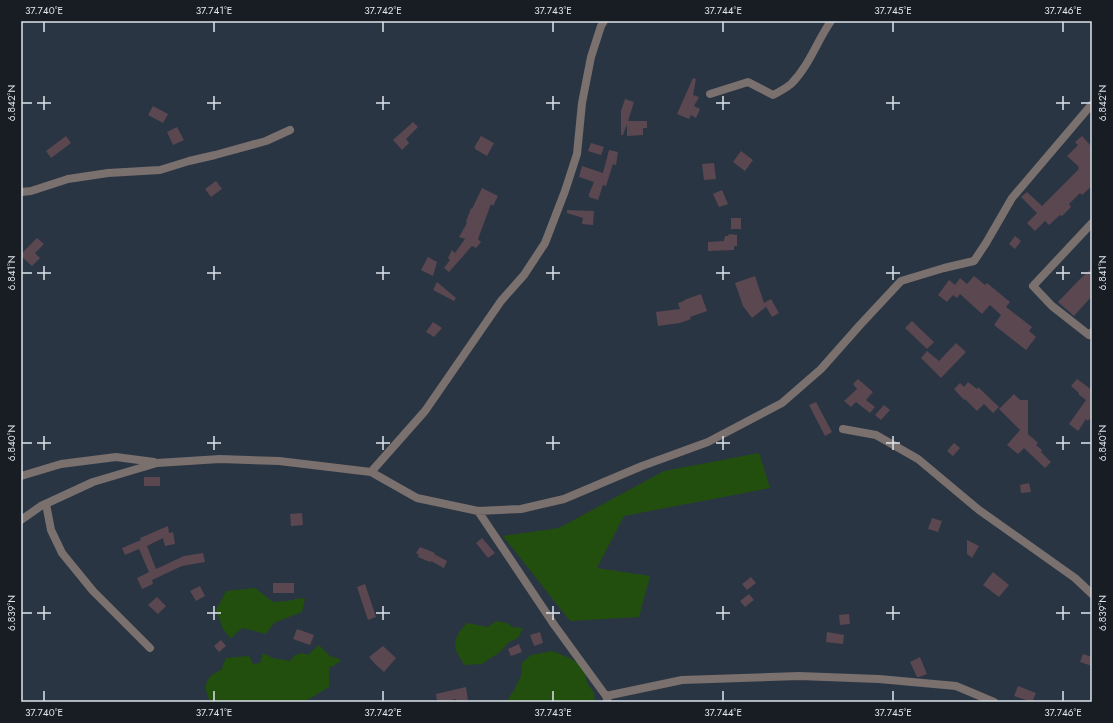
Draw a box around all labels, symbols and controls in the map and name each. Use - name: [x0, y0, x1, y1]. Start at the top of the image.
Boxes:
- text: 37.740°E: [25, 3, 63, 18]
- text: 37.741°E: [196, 3, 232, 18]
- text: 37.742°E: [364, 3, 402, 18]
- text: 37.743°E: [534, 3, 572, 18]
- text: 37.744°E: [704, 3, 742, 18]
- text: 37.745°E: [874, 3, 912, 18]
- text: 37.746°E: [1044, 3, 1082, 18]
- text: 6.842°N: [4, 85, 19, 121]
- text: 6.842°N: [1095, 85, 1110, 121]
- text: 6.841°N: [4, 255, 19, 291]
- text: 6.841°N: [1095, 255, 1110, 291]
- text: 6.840°N: [4, 425, 19, 461]
- text: 6.840°N: [1095, 425, 1110, 461]
- text: 6.839°N: [4, 595, 19, 631]
- text: 6.839°N: [1095, 595, 1110, 631]
- text: 37.740°E: [25, 705, 63, 720]
- text: 37.741°E: [196, 705, 232, 720]
- text: 37.742°E: [364, 705, 402, 720]
- text: 37.743°E: [534, 705, 572, 720]
- text: 37.744°E: [704, 705, 742, 720]
- text: 37.745°E: [874, 705, 912, 720]
- text: 37.746°E: [1044, 705, 1082, 720]

